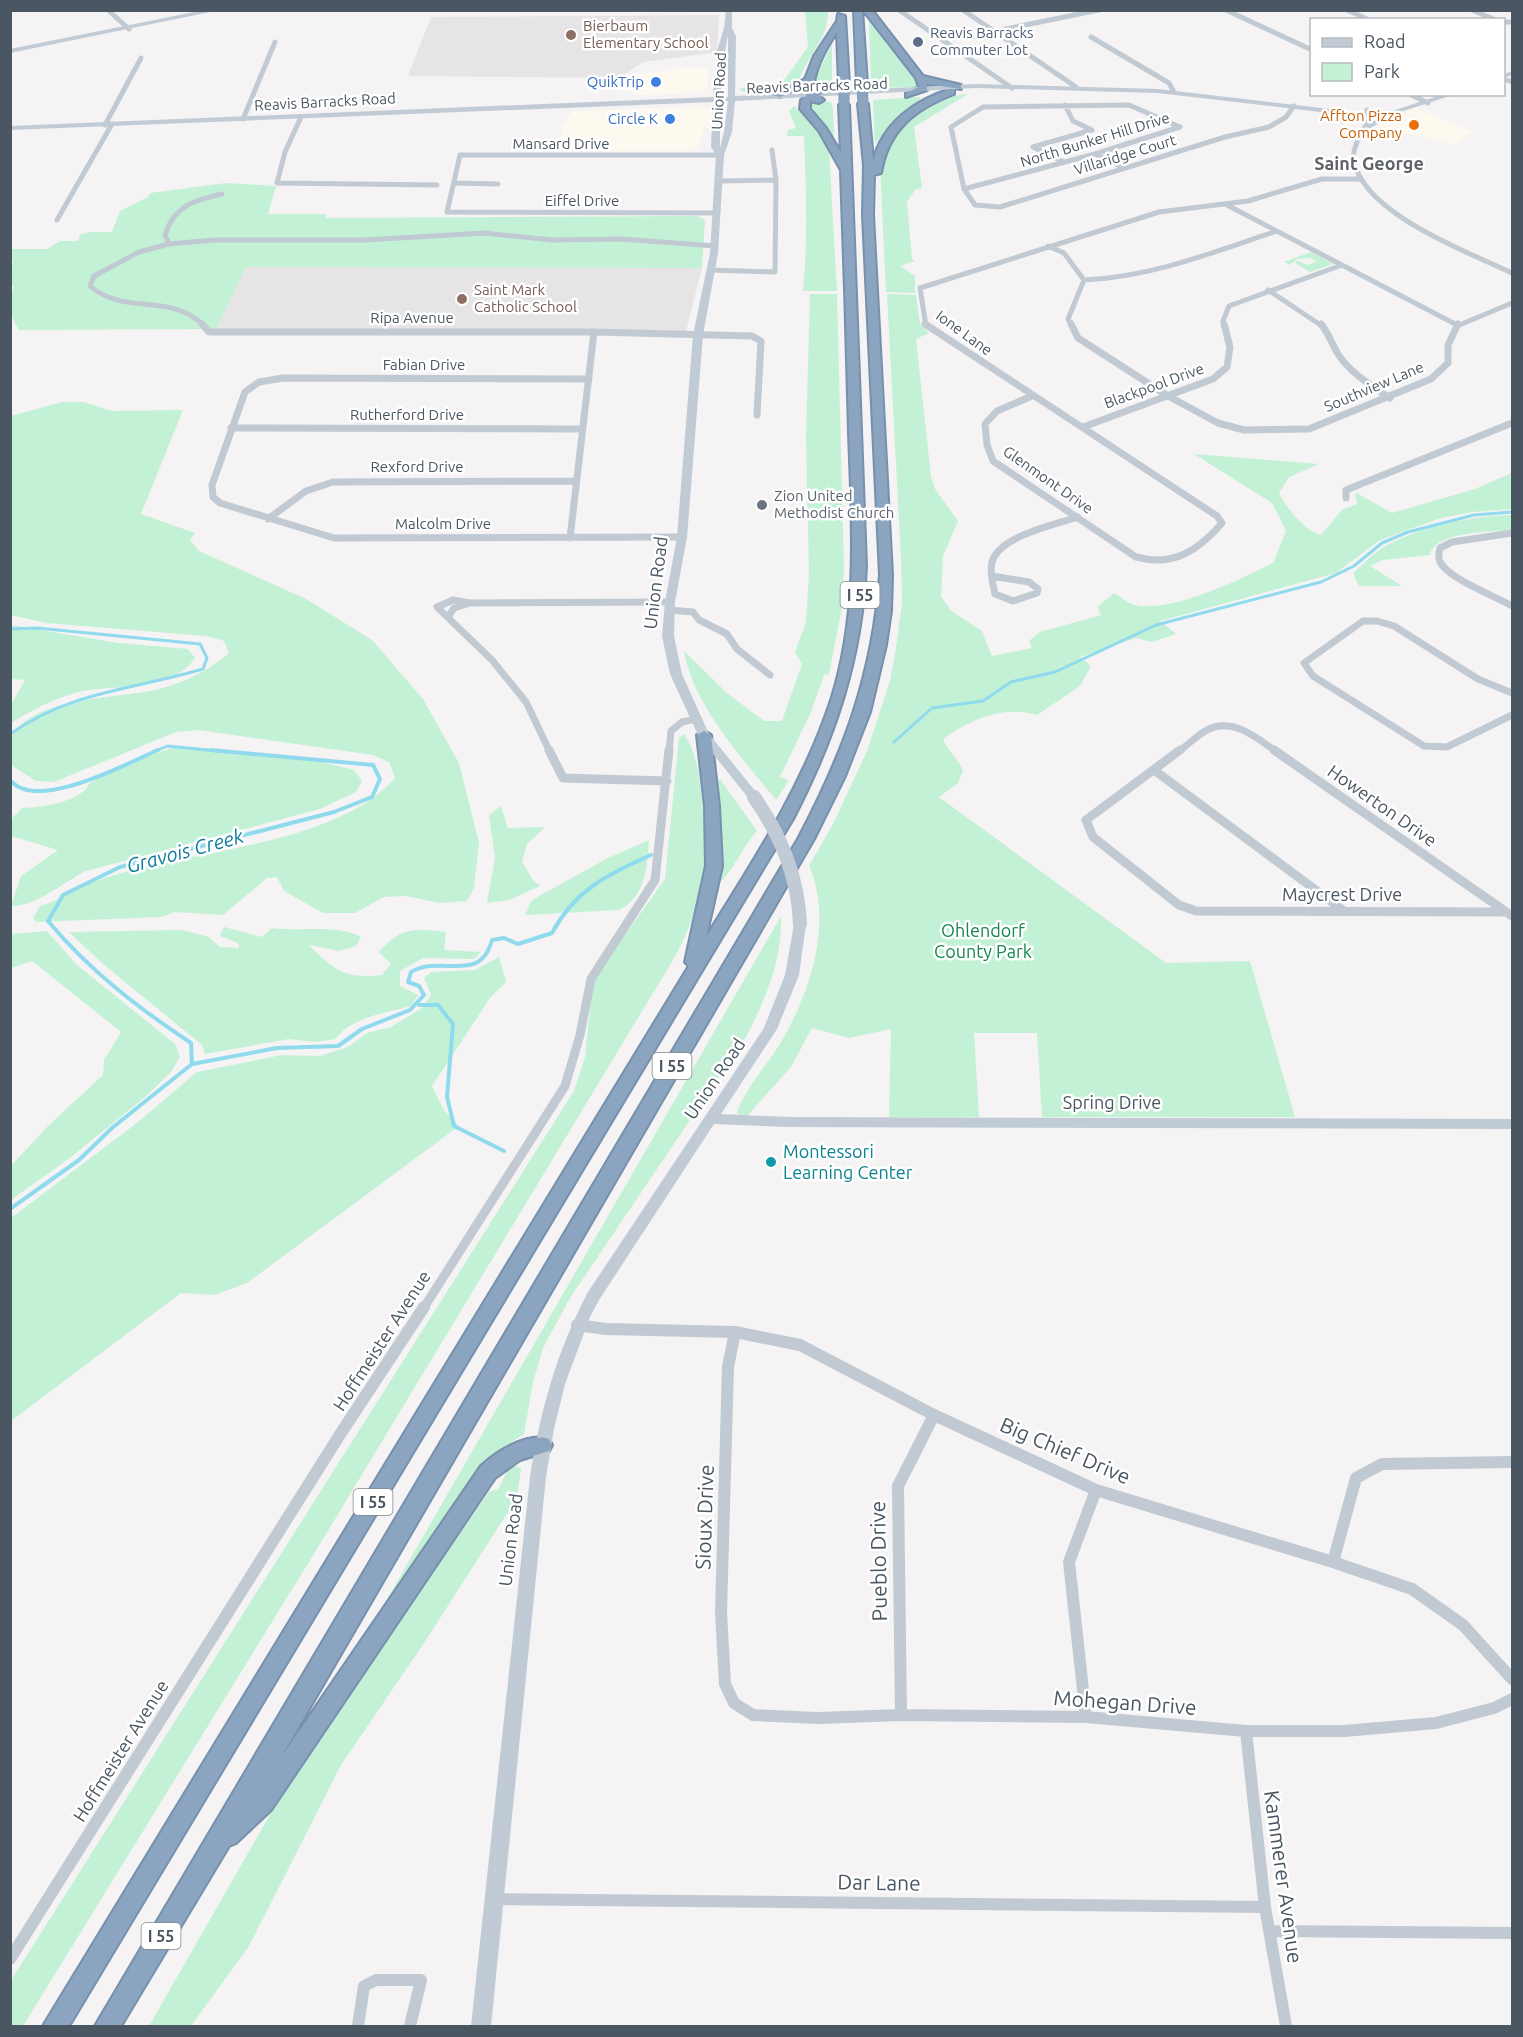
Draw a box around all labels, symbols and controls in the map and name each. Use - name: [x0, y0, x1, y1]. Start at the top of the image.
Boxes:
- place label: Bierbaum Elementary School: [583, 17, 709, 51]
- legend: [1310, 18, 1505, 96]
- place label: Reavis Barracks Commuter Lot: [930, 24, 1034, 58]
- marker: Bierbaum Elementary School: [564, 28, 578, 42]
- text: Road: [1364, 31, 1406, 51]
- marker: Reavis Barracks Commuter Lot: [911, 35, 925, 49]
- street label: Union Road: [708, 52, 729, 130]
- text: Park: [1364, 61, 1400, 81]
- place label: QuikTrip: [587, 73, 644, 90]
- marker: QuikTrip: [649, 75, 663, 89]
- street label: Reavis Barracks Road: [746, 75, 888, 96]
- street label: Reavis Barracks Road: [254, 89, 396, 114]
- place label: Affton Pizza Company: [1320, 107, 1402, 141]
- street label: North Bunker Hill Drive: [1018, 109, 1172, 170]
- place label: Circle K: [608, 110, 658, 127]
- marker: Circle K: [663, 112, 677, 126]
- marker: Affton Pizza Company: [1407, 118, 1421, 132]
- street label: Villaridge Court: [1072, 131, 1178, 178]
- street label: Mansard Drive: [513, 135, 609, 152]
- district label: Saint George: [1314, 153, 1424, 173]
- street label: Eiffel Drive: [545, 192, 619, 209]
- place label: Saint Mark Catholic School: [474, 281, 577, 315]
- marker: Saint Mark Catholic School: [455, 292, 469, 306]
- street label: Ione Lane: [933, 307, 996, 359]
- street label: Ripa Avenue: [370, 309, 454, 326]
- street label: Fabian Drive: [383, 356, 465, 373]
- street label: Southview Lane: [1322, 358, 1426, 415]
- street label: Blackpool Drive: [1102, 360, 1206, 411]
- street label: Rutherford Drive: [350, 406, 464, 423]
- street label: Glenmont Drive: [1000, 442, 1096, 517]
- street label: Rexford Drive: [371, 458, 464, 475]
- place label: Zion United Methodist Church: [774, 487, 894, 521]
- marker: Zion United Methodist Church: [755, 498, 769, 512]
- street label: Malcolm Drive: [395, 515, 491, 532]
- street label: Union Road: [639, 535, 671, 630]
- road number: I 55: [840, 582, 880, 608]
- street label: Howerton Drive: [1324, 760, 1441, 850]
- water label: Gravois Creek: [124, 824, 247, 877]
- street label: Maycrest Drive: [1282, 884, 1402, 904]
- park label: Ohlendorf County Park: [934, 920, 1032, 961]
- street label: Union Road: [680, 1034, 749, 1123]
- road number: I 55: [652, 1053, 692, 1079]
- street label: Spring Drive: [1063, 1092, 1161, 1112]
- place label: Montessori Learning Center: [783, 1141, 913, 1182]
- marker: Montessori Learning Center: [764, 1155, 778, 1169]
- street label: Hoffmeister Avenue: [328, 1267, 434, 1414]
- street label: Big Chief Drive: [997, 1412, 1134, 1488]
- street label: Sioux Drive: [690, 1464, 718, 1570]
- road number: I 55: [354, 1489, 392, 1515]
- street label: Union Road: [494, 1492, 526, 1587]
- street label: Pueblo Drive: [865, 1500, 891, 1622]
- street label: Hoffmeister Avenue: [68, 1676, 172, 1825]
- street label: Mohegan Drive: [1053, 1685, 1197, 1719]
- street label: Kammerer Avenue: [1260, 1789, 1308, 1965]
- street label: Dar Lane: [837, 1869, 921, 1895]
- road number: I 55: [142, 1923, 180, 1949]

